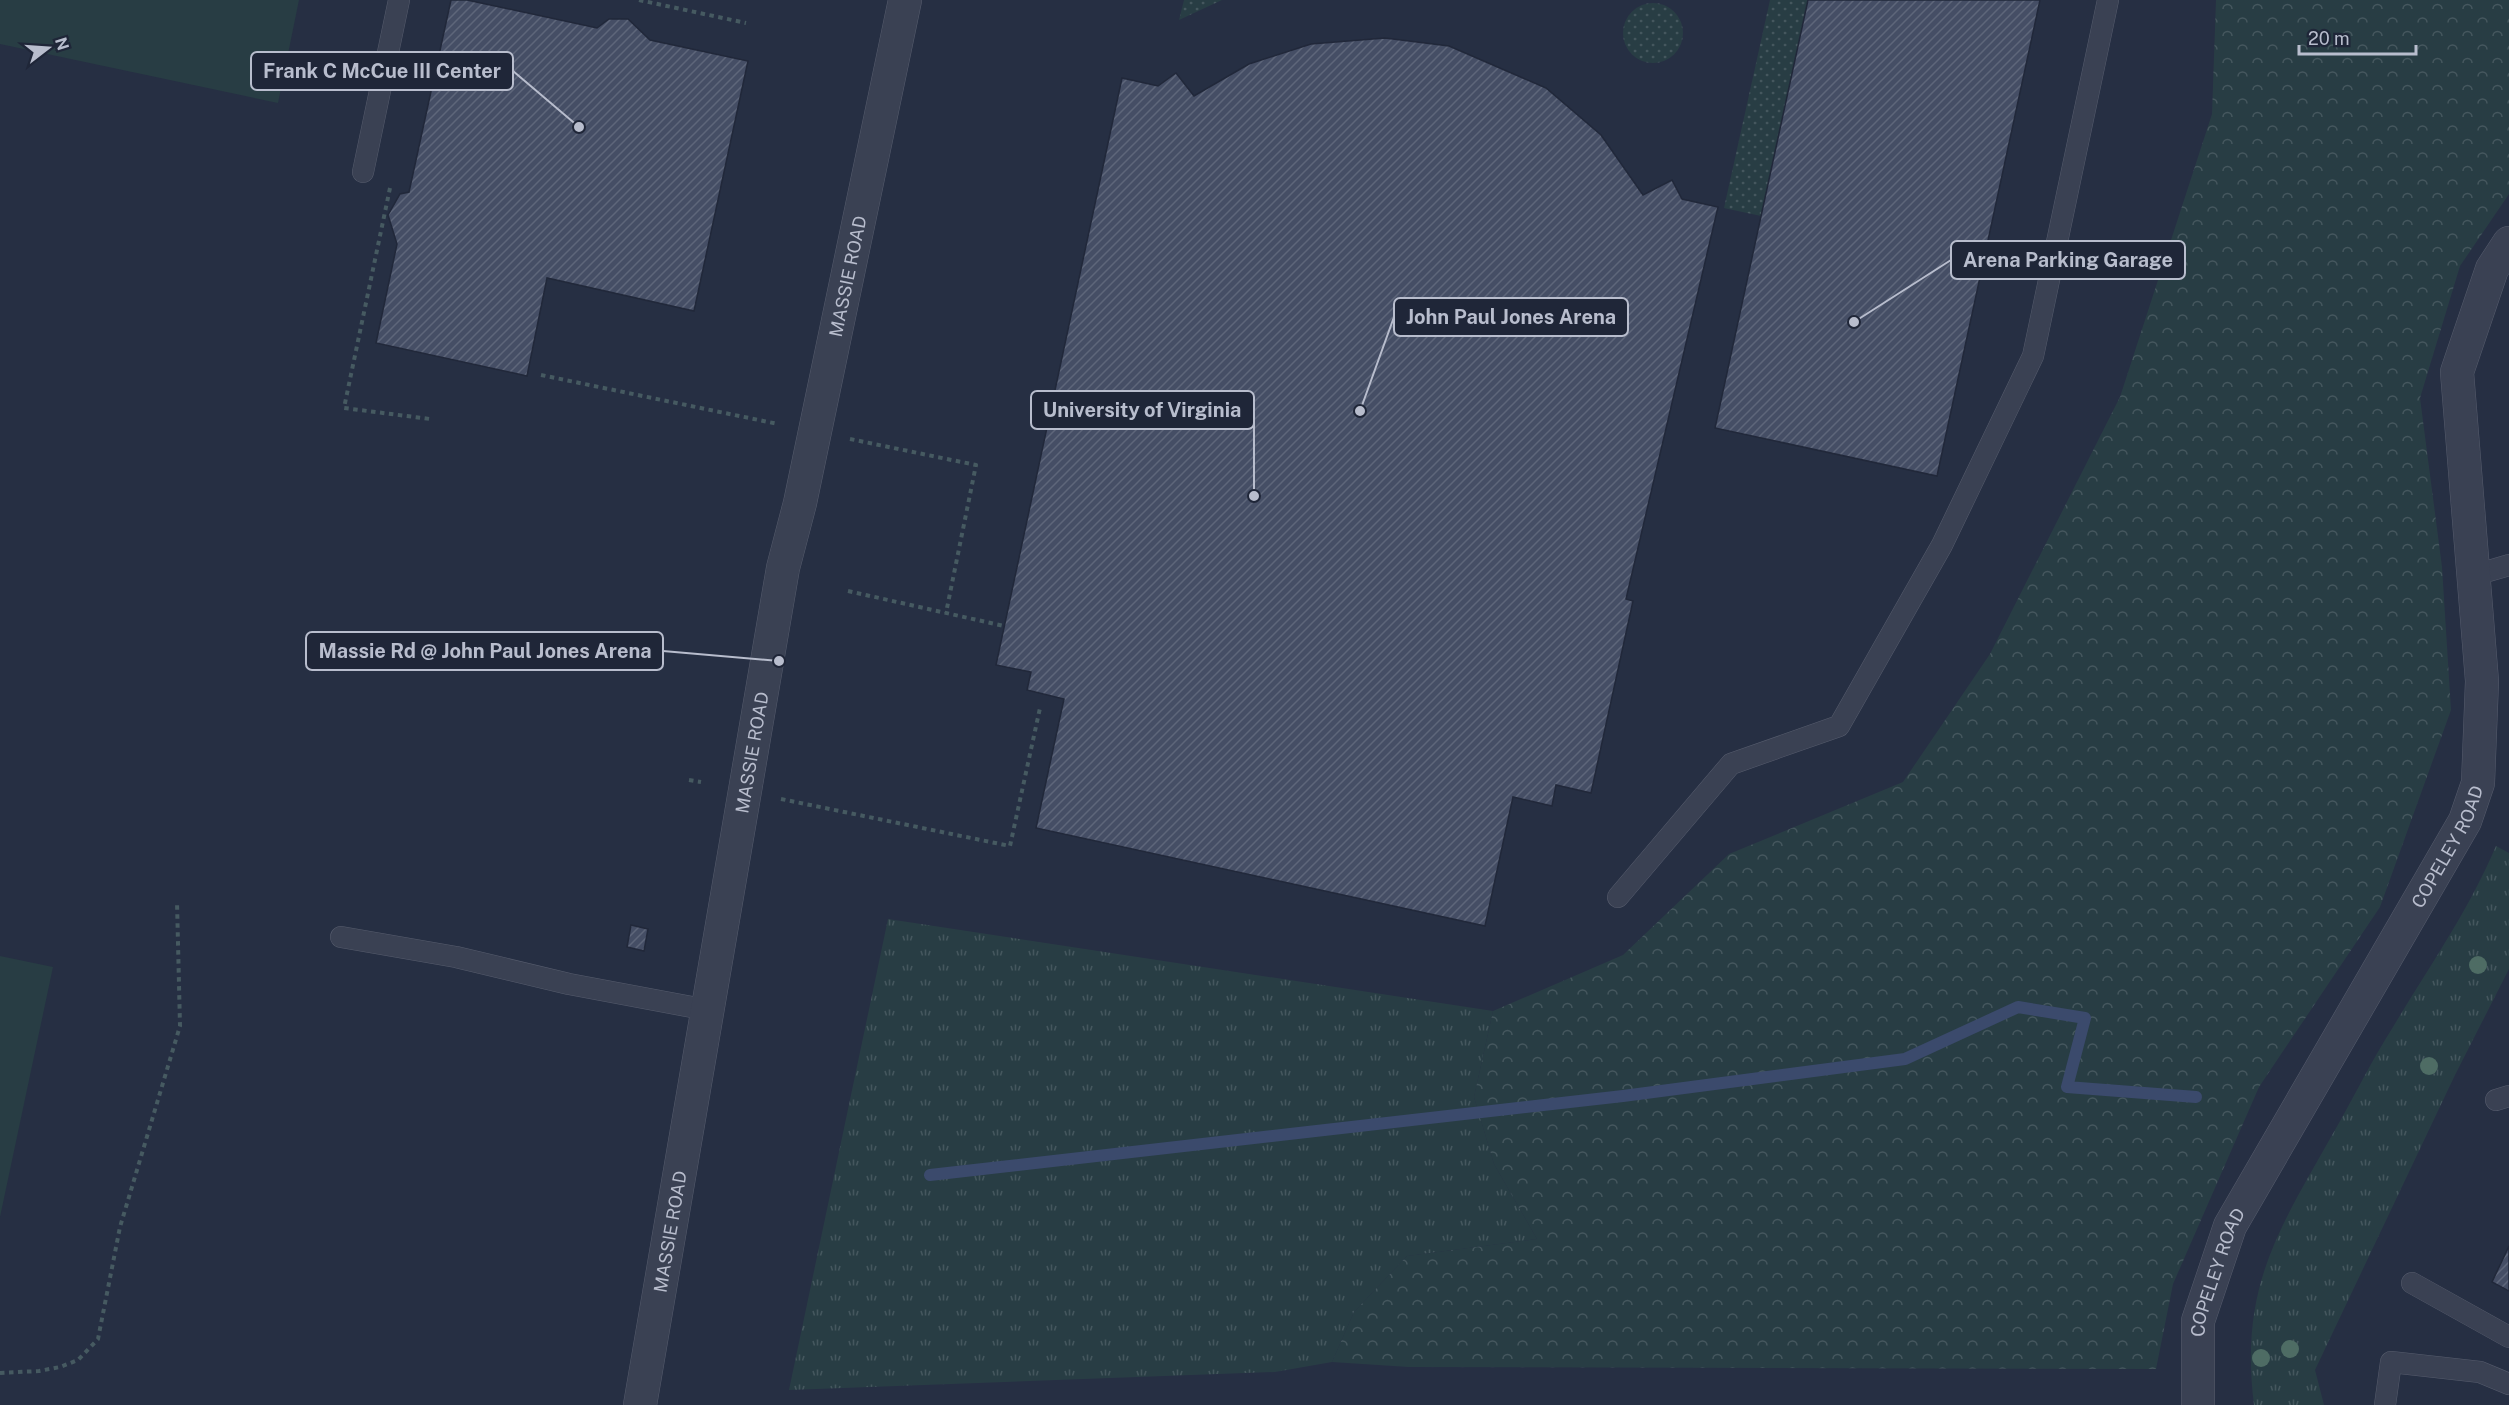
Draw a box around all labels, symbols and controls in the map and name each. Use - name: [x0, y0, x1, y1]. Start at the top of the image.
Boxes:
- north arrow: [18, 18, 78, 78]
- scale bar: [2299, 18, 2416, 56]
- text: 20 m: [2308, 28, 2350, 49]
- text: N: [51, 35, 73, 53]
- callout: Frank C McCue III Center: [251, 52, 513, 90]
- text: Frank C McCue III Center: [263, 59, 501, 83]
- street label: MASSIE ROAD: [824, 214, 870, 339]
- callout: Arena Parking Garage: [1951, 241, 2185, 279]
- text: Arena Parking Garage: [1963, 248, 2173, 272]
- callout: John Paul Jones Arena: [1394, 298, 1628, 336]
- text: John Paul Jones Arena: [1406, 305, 1616, 329]
- callout: University of Virginia: [1031, 391, 1254, 429]
- text: University of Virginia: [1043, 398, 1241, 422]
- callout: Massie Rd @ John Paul Jones Arena: [306, 632, 663, 670]
- text: Massie Rd @ John Paul Jones Arena: [318, 639, 652, 663]
- street label: MASSIE ROAD: [731, 690, 772, 815]
- street label: COPELEY ROAD: [2407, 782, 2487, 911]
- street label: MASSIE ROAD: [649, 1169, 690, 1294]
- street label: COPELEY ROAD: [2187, 1204, 2249, 1337]

